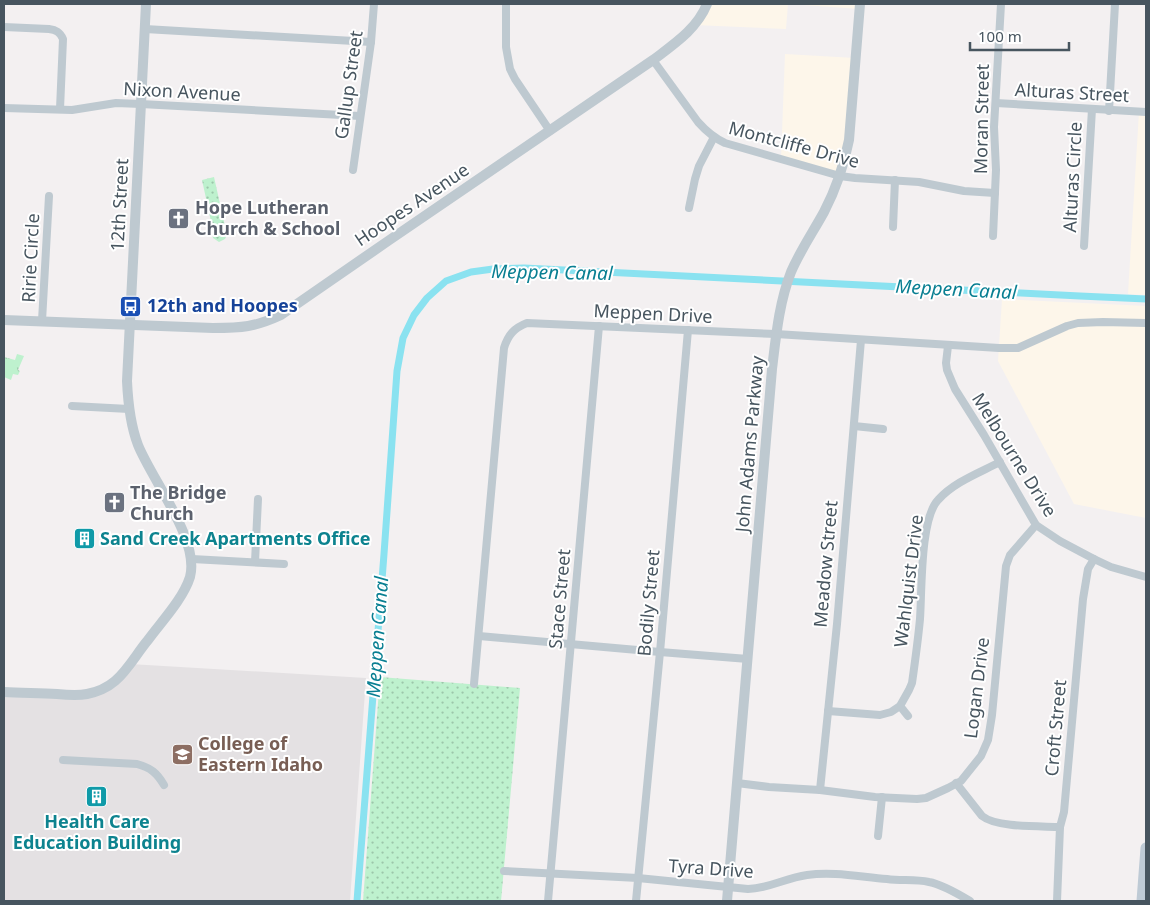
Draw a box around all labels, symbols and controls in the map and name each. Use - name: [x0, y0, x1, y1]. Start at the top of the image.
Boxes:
- scale bar: [970, 20, 1069, 52]
- text: 100 m: [978, 26, 1022, 46]
- street label: Gallup Street: [328, 28, 368, 141]
- street label: Moran Street: [968, 63, 994, 174]
- street label: Nixon Avenue: [123, 76, 241, 106]
- street label: Alturas Street: [1014, 77, 1130, 107]
- street label: Montcliffe Drive: [726, 115, 862, 173]
- street label: Alturas Circle: [1057, 121, 1087, 233]
- street label: 12th Street: [105, 157, 133, 252]
- street label: Hoopes Avenue: [350, 157, 473, 251]
- place label: Hope Lutheran Church & School: [195, 195, 340, 240]
- church icon: Hope Lutheran Church & School: [167, 206, 191, 230]
- street label: Ririe Circle: [16, 213, 44, 303]
- water label: Meppen Canal: [491, 258, 614, 286]
- water label: Meppen Canal: [895, 273, 1018, 305]
- place label: 12th and Hoopes: [147, 293, 298, 317]
- bus stop icon: 12th and Hoopes: [119, 294, 143, 318]
- street label: Meppen Drive: [593, 298, 713, 328]
- street label: John Adams Parkway: [729, 354, 769, 535]
- street label: Melbourne Drive: [967, 388, 1063, 521]
- place label: The Bridge Church: [130, 480, 226, 525]
- church icon: The Bridge Church: [102, 491, 126, 515]
- street label: Meadow Street: [808, 499, 843, 628]
- street label: Wahlquist Drive: [888, 513, 928, 649]
- place label: Sand Creek Apartments Office: [100, 526, 371, 550]
- building icon: Sand Creek Apartments Office: [72, 527, 96, 551]
- street label: Stace Street: [543, 547, 575, 650]
- street label: Bodily Street: [631, 548, 665, 657]
- water label: Meppen Canal: [360, 574, 394, 699]
- street label: Logan Drive: [958, 636, 994, 740]
- street label: Croft Street: [1039, 678, 1071, 777]
- place label: College of Eastern Idaho: [198, 731, 323, 776]
- school or university icon: College of Eastern Idaho: [170, 742, 194, 766]
- building icon: Health Care Education Building: [85, 785, 109, 809]
- place label: Health Care Education Building: [13, 809, 181, 854]
- street label: Tyra Drive: [668, 853, 754, 883]

